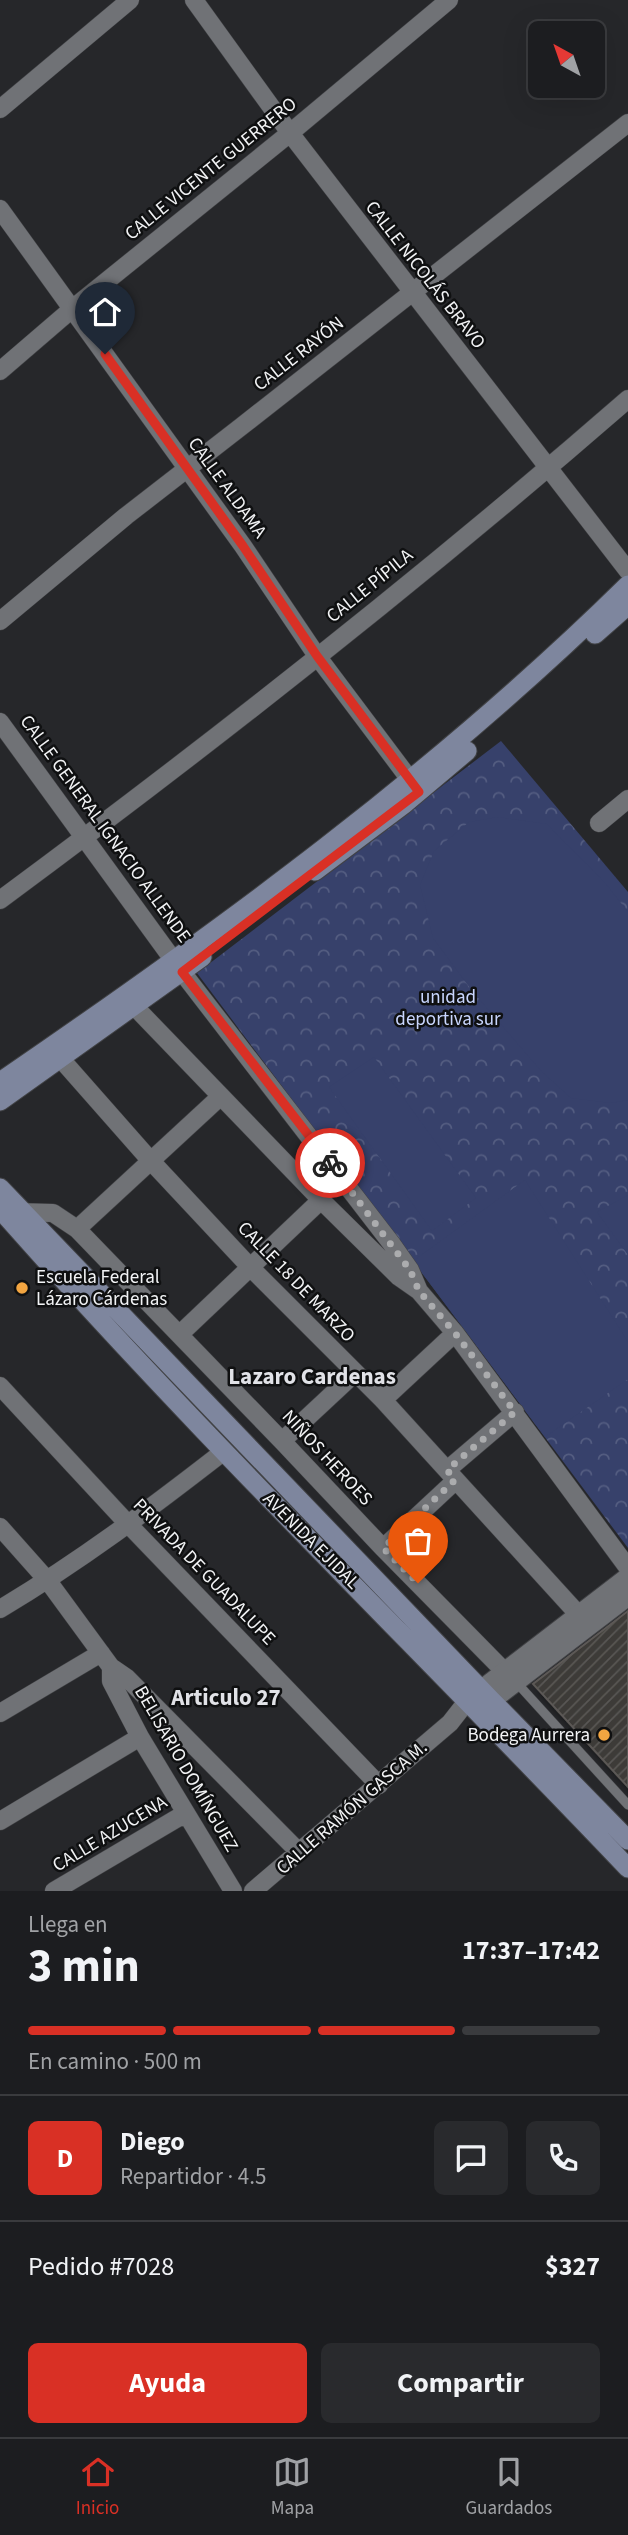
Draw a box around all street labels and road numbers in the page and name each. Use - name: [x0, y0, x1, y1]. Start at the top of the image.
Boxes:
- street label: CALLE VICENTE GUERRERO: [119, 91, 303, 247]
- street label: CALLE NICOLÁS BRAVO: [359, 195, 491, 355]
- street label: CALLE RAYÓN: [248, 310, 350, 398]
- street label: CALLE ALDAMA: [181, 432, 273, 545]
- street label: CALLE PÍPILA: [321, 542, 420, 629]
- street label: CALLE GENERAL IGNACIO ALLENDE: [13, 710, 197, 948]
- street label: CALLE 18 DE MARZO: [231, 1215, 361, 1349]
- street label: NIÑOS HEROES: [275, 1404, 379, 1512]
- street label: AVENIDA EJIDAL: [256, 1486, 366, 1596]
- street label: PRIVADA DE GUADALUPE: [127, 1492, 281, 1652]
- street label: BELISARIO DOMÍNGUEZ: [127, 1681, 245, 1857]
- street label: CALLE RAMÓN GASCA M.: [270, 1735, 434, 1881]
- street label: CALLE AZUCENA: [48, 1789, 173, 1879]

